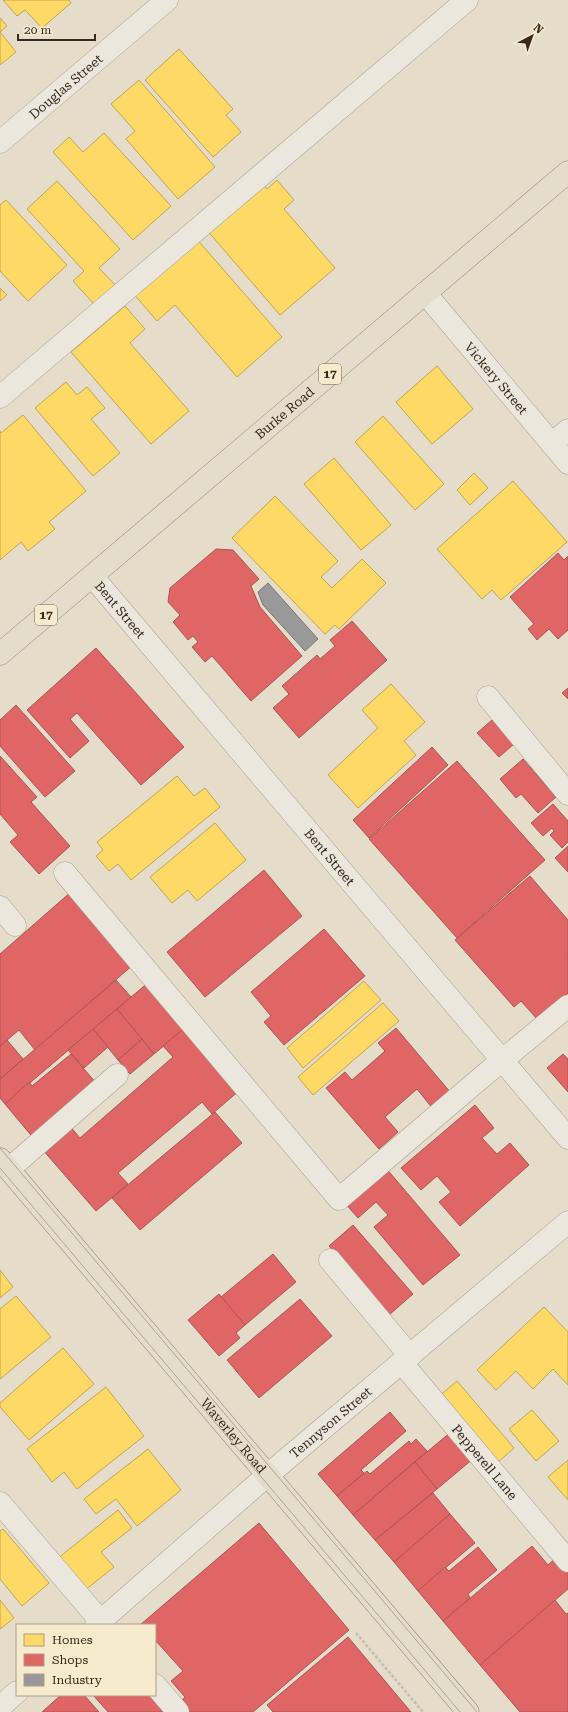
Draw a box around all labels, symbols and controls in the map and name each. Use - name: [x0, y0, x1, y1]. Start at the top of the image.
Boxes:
- scale bar: [18, 16, 95, 42]
- north arrow: [512, 16, 552, 56]
- text: N: [531, 21, 546, 37]
- text: 20 m: [24, 23, 51, 37]
- street label: Douglas Street: [26, 51, 106, 122]
- street label: Vickery Street: [462, 339, 531, 417]
- road number: 17: [319, 364, 341, 384]
- street label: Burke Road: [252, 384, 318, 442]
- street label: Bent Street: [92, 578, 148, 641]
- road number: 17: [35, 605, 57, 625]
- street label: Bent Street: [301, 826, 358, 889]
- street label: Tennyson Street: [287, 1384, 375, 1461]
- street label: Waverley Road: [198, 1395, 270, 1477]
- street label: Pepperell Lane: [449, 1421, 520, 1503]
- legend: [16, 1624, 156, 1696]
- text: Homes: [52, 1633, 93, 1647]
- text: Shops: [52, 1653, 88, 1667]
- text: Industry: [52, 1673, 103, 1687]

